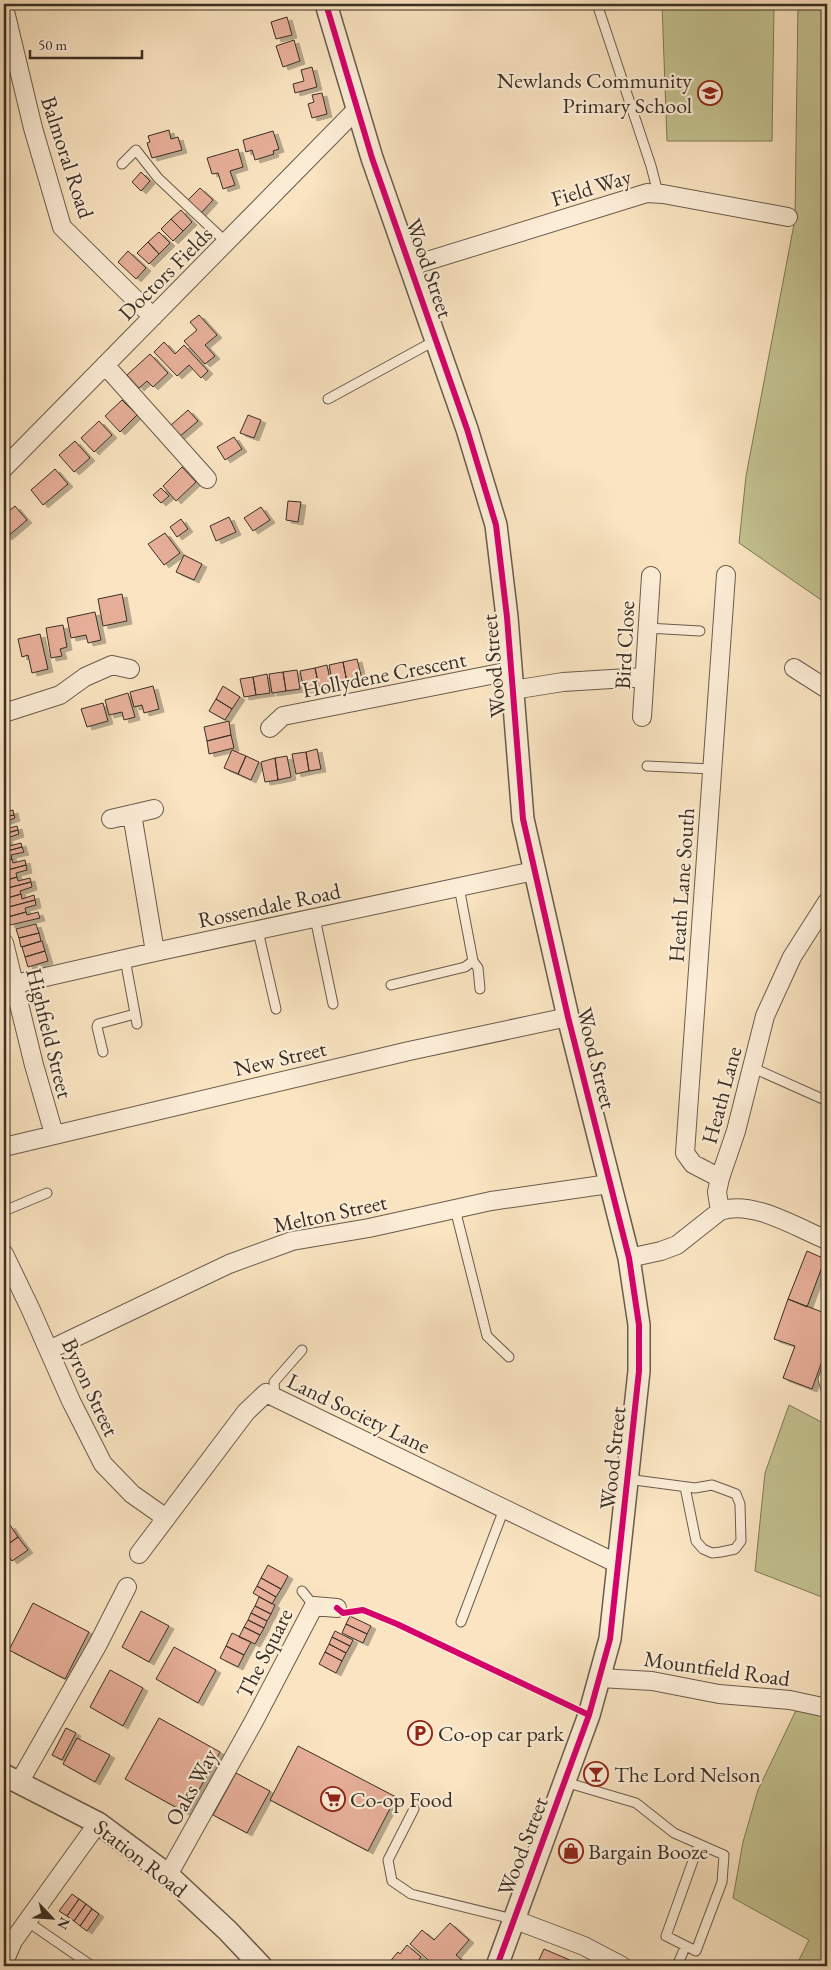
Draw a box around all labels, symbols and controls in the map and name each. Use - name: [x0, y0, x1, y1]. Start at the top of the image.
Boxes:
- scale bar: [30, 28, 142, 60]
- text: 50 m: [38, 35, 67, 54]
- place label: Newlands Community Primary School: [497, 66, 692, 120]
- school or university icon: Newlands Community Primary School: [697, 80, 723, 106]
- street label: Balmoral Road: [34, 92, 101, 223]
- street label: Field Way: [548, 161, 635, 213]
- street label: Wood Street: [399, 214, 460, 322]
- street label: Doctors Fields: [112, 220, 219, 327]
- street label: Bird Close: [608, 600, 641, 690]
- street label: Wood Street: [475, 613, 512, 719]
- street label: Hollydene Crescent: [300, 644, 469, 705]
- street label: Heath Lane South: [662, 807, 701, 963]
- street label: Rossendale Road: [195, 876, 344, 935]
- street label: Highfield Street: [19, 965, 80, 1101]
- street label: Wood Street: [570, 1004, 623, 1112]
- street label: New Street: [231, 1034, 329, 1083]
- street label: Heath Lane: [695, 1043, 748, 1147]
- street label: Melton Street: [271, 1187, 390, 1240]
- street label: Byron Street: [55, 1333, 126, 1441]
- street label: Land Society Lane: [283, 1366, 435, 1461]
- street label: Wood Street: [593, 1405, 632, 1511]
- street label: The Square: [229, 1603, 300, 1703]
- street label: Mountfield Road: [642, 1644, 793, 1693]
- place label: Co-op car park: [438, 1719, 565, 1748]
- parking icon: Co-op car park: [407, 1720, 433, 1746]
- street label: Oaks Way: [159, 1743, 225, 1831]
- place label: The Lord Nelson: [614, 1760, 761, 1789]
- bar icon: The Lord Nelson: [583, 1761, 609, 1787]
- place label: Co-op Food: [350, 1785, 454, 1814]
- supermarket icon: Co-op Food: [320, 1786, 346, 1812]
- street label: Wood Street: [490, 1793, 555, 1900]
- street label: Station Road: [88, 1813, 194, 1905]
- place label: Bargain Booze: [588, 1837, 708, 1866]
- shop icon: Bargain Booze: [558, 1838, 584, 1864]
- north arrow: [28, 1892, 78, 1942]
- text: N: [53, 1915, 74, 1933]

